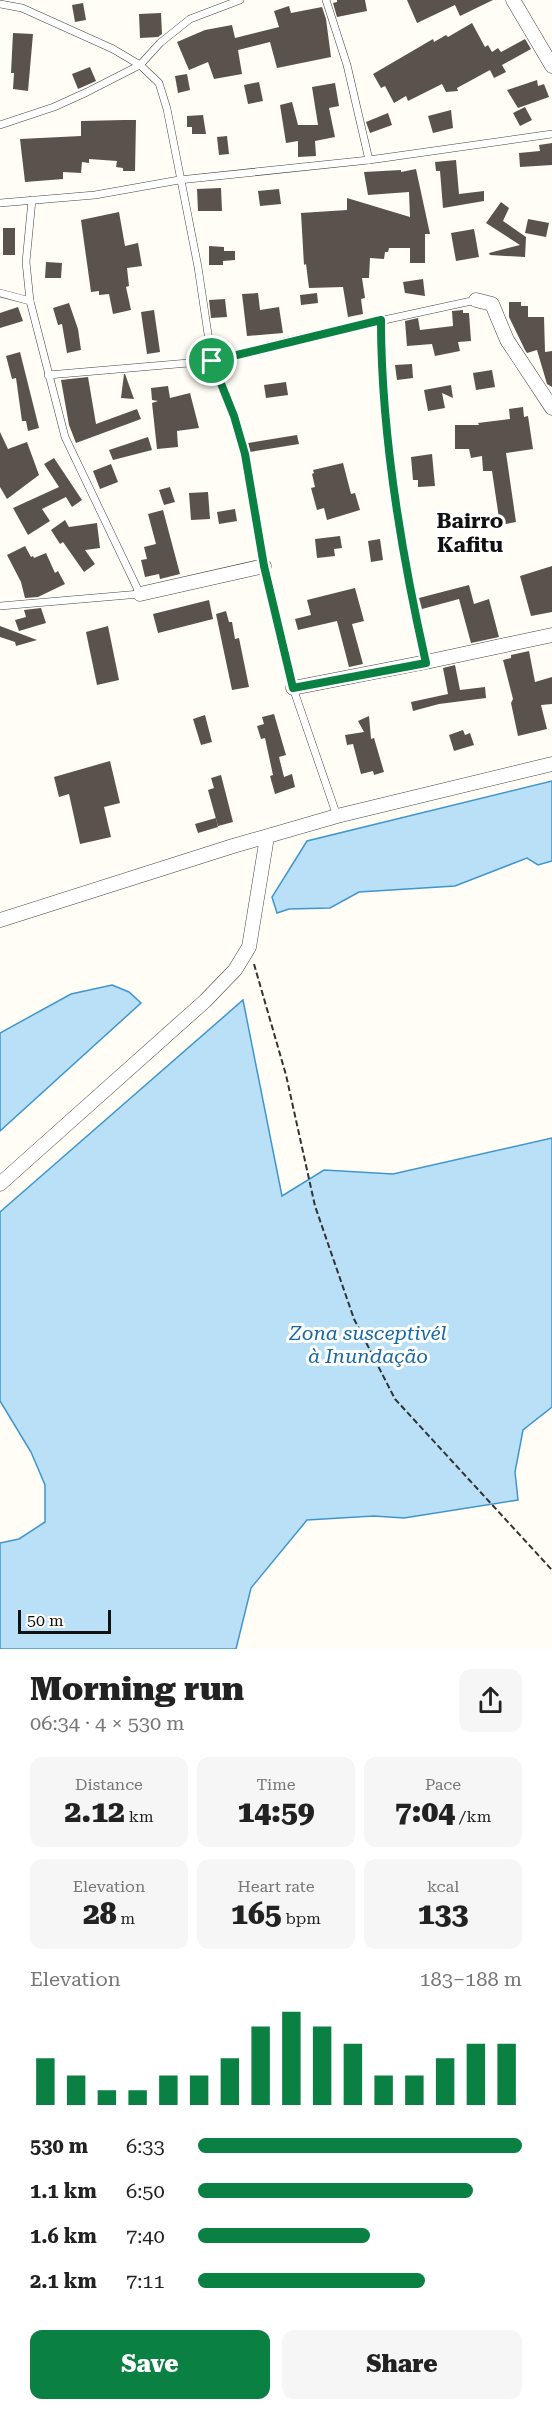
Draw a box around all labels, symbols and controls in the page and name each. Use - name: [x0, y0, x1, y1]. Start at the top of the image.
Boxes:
- pin: [186, 335, 237, 386]
- icon: arrive: [195, 344, 228, 377]
- district label: Bairro Kafitu: [437, 509, 503, 557]
- water label: Zona susceptivél à Inundação: [288, 1321, 447, 1368]
- scale bar: [18, 1607, 111, 1634]
- text: 50 m: [27, 1611, 64, 1630]
- text: Morning run: [30, 1669, 244, 1708]
- button: share: [459, 1669, 522, 1732]
- text: 06:34 · 4 × 530 m: [30, 1711, 185, 1735]
- text: Distance: [75, 1775, 143, 1794]
- text: Time: [256, 1775, 296, 1794]
- text: Pace: [425, 1775, 461, 1794]
- text: 2.12: [64, 1794, 125, 1829]
- text: 14:59: [237, 1794, 315, 1829]
- text: 7:04: [395, 1794, 455, 1829]
- text: km: [125, 1807, 154, 1826]
- text: /km: [455, 1807, 491, 1826]
- text: Elevation: [73, 1877, 145, 1896]
- text: Heart rate: [238, 1877, 314, 1896]
- text: kcal: [427, 1877, 459, 1896]
- text: 28: [83, 1896, 116, 1931]
- text: 165: [231, 1896, 281, 1931]
- text: 133: [418, 1896, 468, 1931]
- text: m: [116, 1909, 135, 1928]
- text: bpm: [281, 1909, 321, 1928]
- text: Elevation: [30, 1967, 121, 1991]
- text: 183–188 m: [419, 1967, 522, 1991]
- text: 530 m: [30, 2134, 88, 2158]
- text: 6:33: [126, 2134, 165, 2158]
- text: 1.1 km: [30, 2179, 97, 2203]
- text: 6:50: [126, 2179, 165, 2203]
- text: 1.6 km: [30, 2224, 97, 2248]
- text: 7:40: [126, 2224, 165, 2248]
- text: 2.1 km: [30, 2269, 97, 2293]
- text: 7:11: [126, 2269, 165, 2293]
- button: Save: [30, 2330, 270, 2399]
- button: Share: [282, 2330, 522, 2399]

